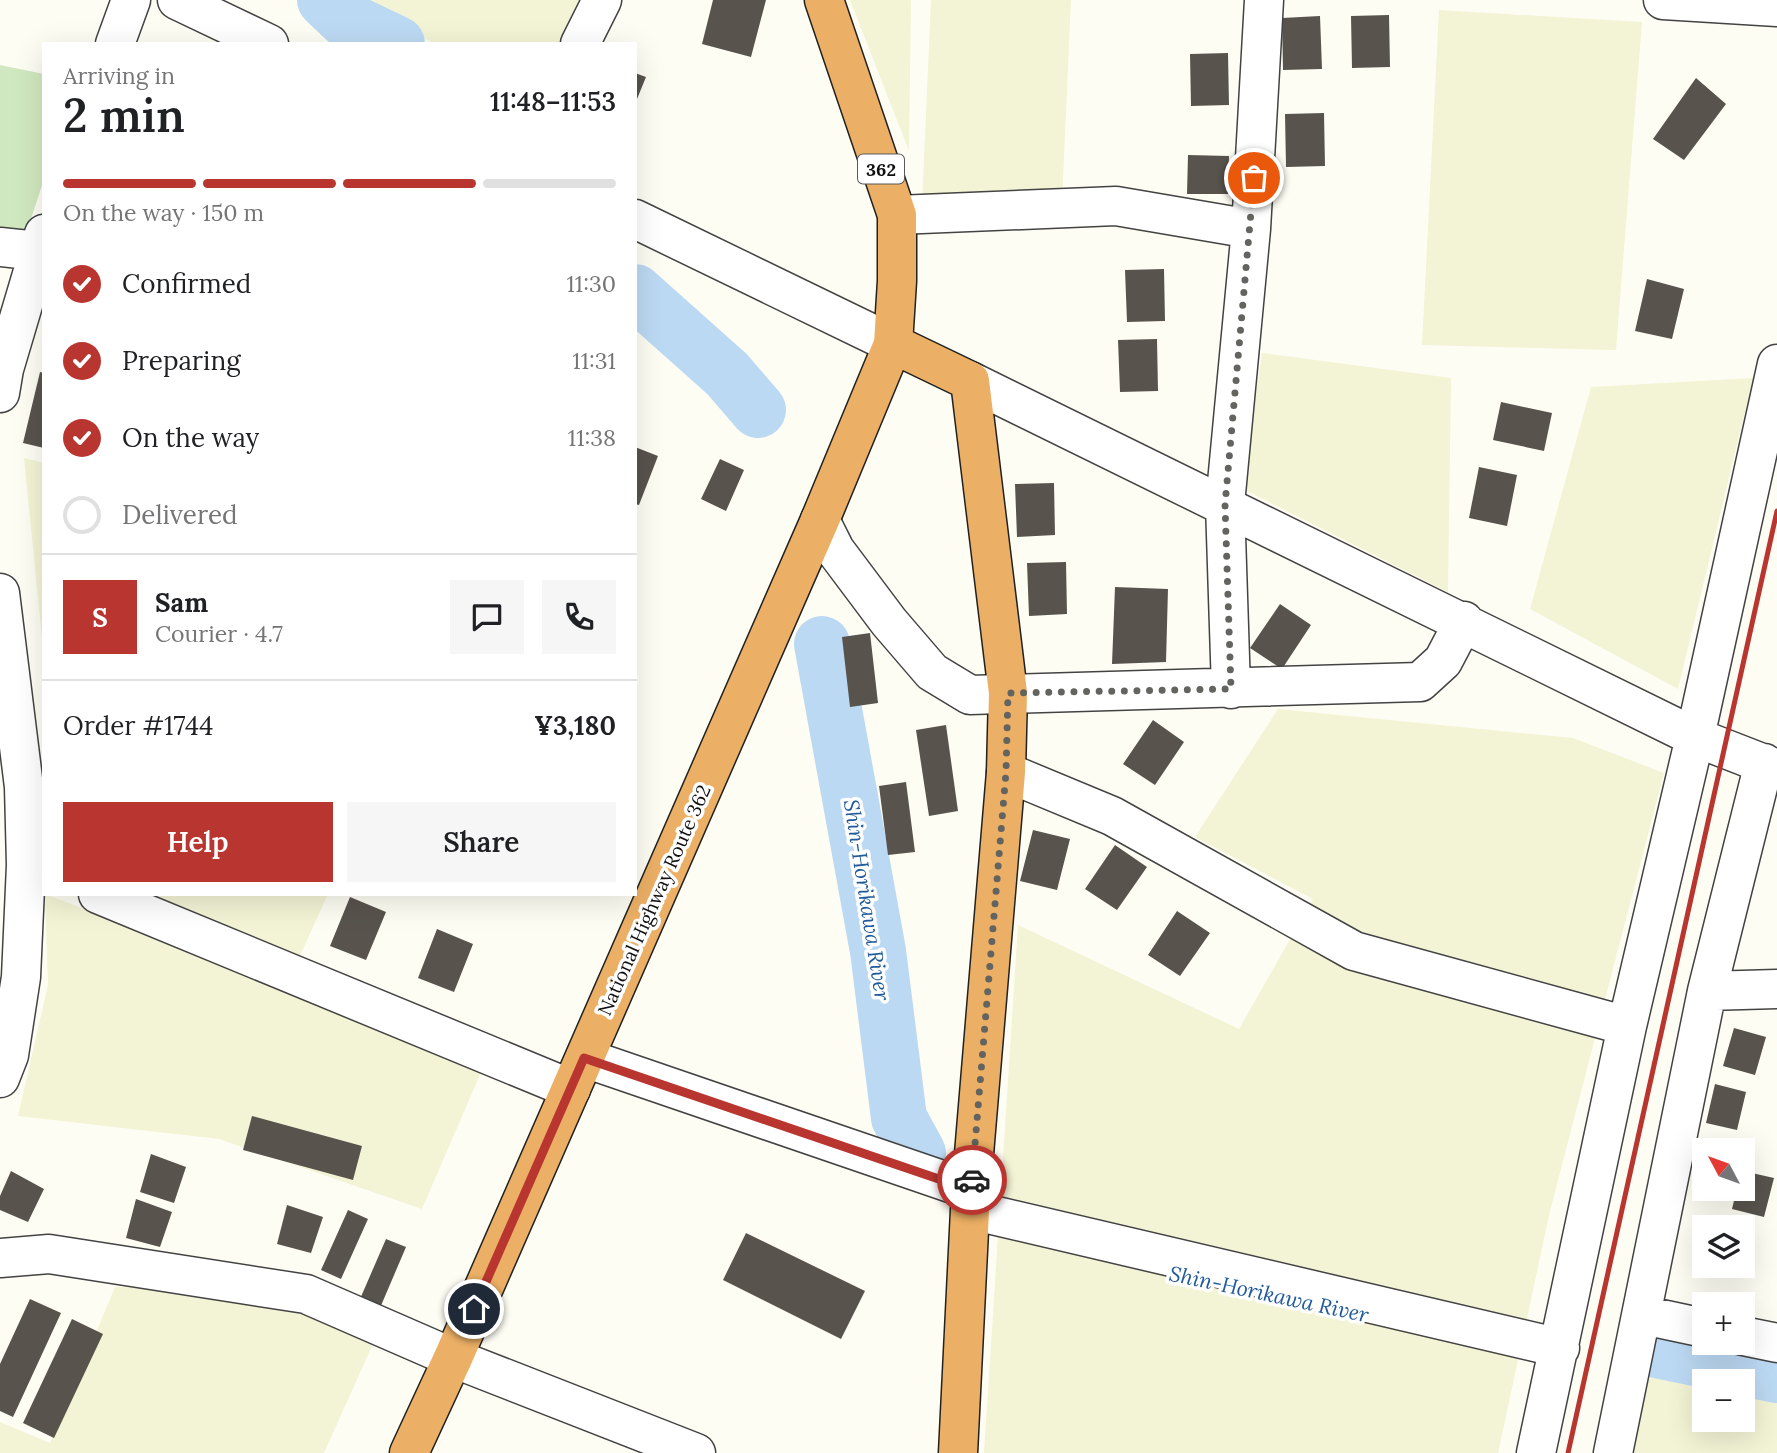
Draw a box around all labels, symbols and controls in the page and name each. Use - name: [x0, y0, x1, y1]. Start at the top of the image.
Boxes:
- text: Arriving in: [63, 61, 175, 90]
- text: 11:48–11:53: [490, 85, 616, 118]
- text: 2 min: [63, 86, 185, 145]
- pin: [1224, 148, 1284, 208]
- road number: 362: [858, 154, 904, 184]
- icon: bag: [1235, 159, 1273, 197]
- text: On the way · 150 m: [63, 198, 264, 227]
- icon: check: [63, 265, 101, 303]
- text: Confirmed: [122, 267, 251, 300]
- text: 11:30: [566, 269, 616, 298]
- icon: check: [63, 342, 101, 380]
- text: Preparing: [122, 344, 241, 377]
- text: 11:31: [572, 346, 616, 375]
- icon: check: [63, 419, 101, 457]
- text: On the way: [122, 421, 259, 454]
- text: 11:38: [568, 423, 616, 452]
- text: Delivered: [122, 498, 238, 531]
- button: chat: [450, 580, 524, 654]
- button: phone: [542, 580, 616, 654]
- text: Sam: [155, 586, 208, 619]
- text: S: [92, 601, 108, 634]
- text: Courier · 4.7: [155, 619, 283, 648]
- text: Order #1744: [63, 709, 213, 742]
- text: ¥3,180: [534, 709, 616, 742]
- street label: National Highway Route 362: [592, 781, 716, 1019]
- water label: Shin-Horikawa River: [838, 797, 896, 1003]
- button: Help: [63, 802, 333, 882]
- button: Share: [347, 802, 616, 882]
- north arrow: [1692, 1138, 1755, 1200]
- map controls: [1692, 1138, 1755, 1432]
- courier: [937, 1145, 1007, 1215]
- icon: car: [953, 1161, 991, 1199]
- button: layers: [1692, 1215, 1755, 1278]
- water label: Shin-Horikawa River: [1167, 1260, 1372, 1328]
- pin: [444, 1279, 504, 1339]
- icon: home: [455, 1290, 493, 1328]
- button: +: [1692, 1292, 1755, 1355]
- button: −: [1692, 1369, 1755, 1432]

